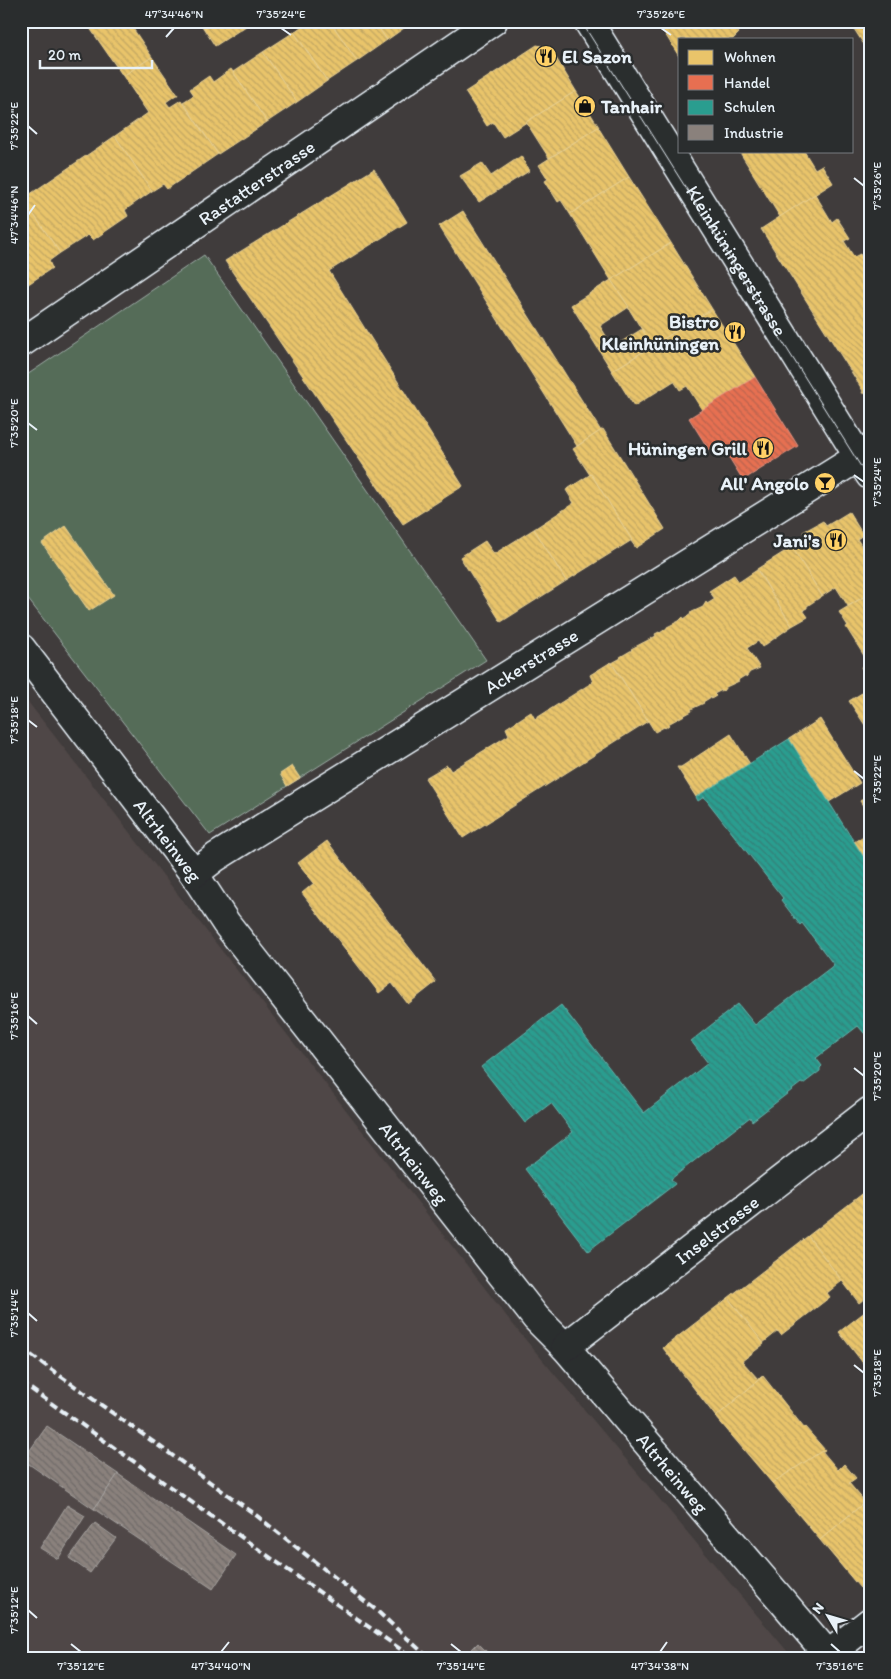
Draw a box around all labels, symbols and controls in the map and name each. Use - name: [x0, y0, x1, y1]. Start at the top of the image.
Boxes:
- text: 47°34'46"N: [145, 7, 203, 21]
- text: 7°35'24"E: [256, 7, 306, 21]
- text: 7°35'26"E: [637, 7, 685, 21]
- scale bar: [40, 38, 152, 70]
- legend: [678, 38, 854, 152]
- restaurant icon: El Sazon: [534, 44, 558, 68]
- place label: El Sazon: [562, 45, 632, 68]
- text: 20 m: [48, 46, 82, 64]
- text: Wohnen: [724, 48, 776, 66]
- text: Handel: [724, 74, 771, 92]
- shop icon: Tanhair: [573, 94, 597, 118]
- place label: Tanhair: [600, 95, 662, 118]
- text: Schulen: [724, 98, 776, 116]
- text: 7°35'22"E: [7, 102, 21, 150]
- text: Industrie: [724, 124, 784, 142]
- street label: Rastatterstrasse: [194, 135, 319, 230]
- text: 7°35'26"E: [870, 162, 884, 210]
- street label: Kleinhüningerstrasse: [681, 181, 792, 340]
- text: 47°34'46"N: [7, 186, 21, 244]
- place label: Bistro Kleinhüningen: [602, 310, 719, 355]
- restaurant icon: Bistro Kleinhüningen: [723, 320, 747, 344]
- text: 7°35'20"E: [7, 398, 21, 448]
- restaurant icon: Hüningen Grill: [751, 436, 775, 460]
- place label: Hüningen Grill: [628, 437, 748, 460]
- text: 7°35'24"E: [870, 457, 884, 507]
- bar icon: All' Angolo: [813, 471, 837, 495]
- place label: All' Angolo: [720, 472, 809, 495]
- restaurant icon: Jani's: [824, 528, 848, 552]
- place label: Jani's: [773, 529, 821, 552]
- street label: Ackerstrasse: [480, 623, 582, 699]
- text: 7°35'18"E: [7, 696, 21, 744]
- text: 7°35'22"E: [870, 755, 884, 803]
- street label: Altrheinweg: [129, 794, 207, 886]
- text: 7°35'16"E: [7, 992, 21, 1040]
- text: 7°35'20"E: [870, 1051, 884, 1101]
- street label: Altrheinweg: [375, 1117, 454, 1209]
- street label: Inselstrasse: [671, 1190, 763, 1269]
- text: 7°35'14"E: [7, 1288, 21, 1337]
- text: 7°35'18"E: [870, 1349, 884, 1397]
- street label: Altrheinweg: [632, 1428, 714, 1518]
- text: 7°35'12"E: [7, 1586, 21, 1634]
- north arrow: [804, 1592, 854, 1642]
- text: N: [809, 1599, 828, 1617]
- text: 7°35'12"E: [57, 1659, 105, 1673]
- text: 47°34'40"N: [191, 1659, 251, 1673]
- text: 7°35'14"E: [437, 1659, 486, 1673]
- text: 47°34'38"N: [631, 1659, 689, 1673]
- text: 7°35'16"E: [816, 1659, 864, 1673]

